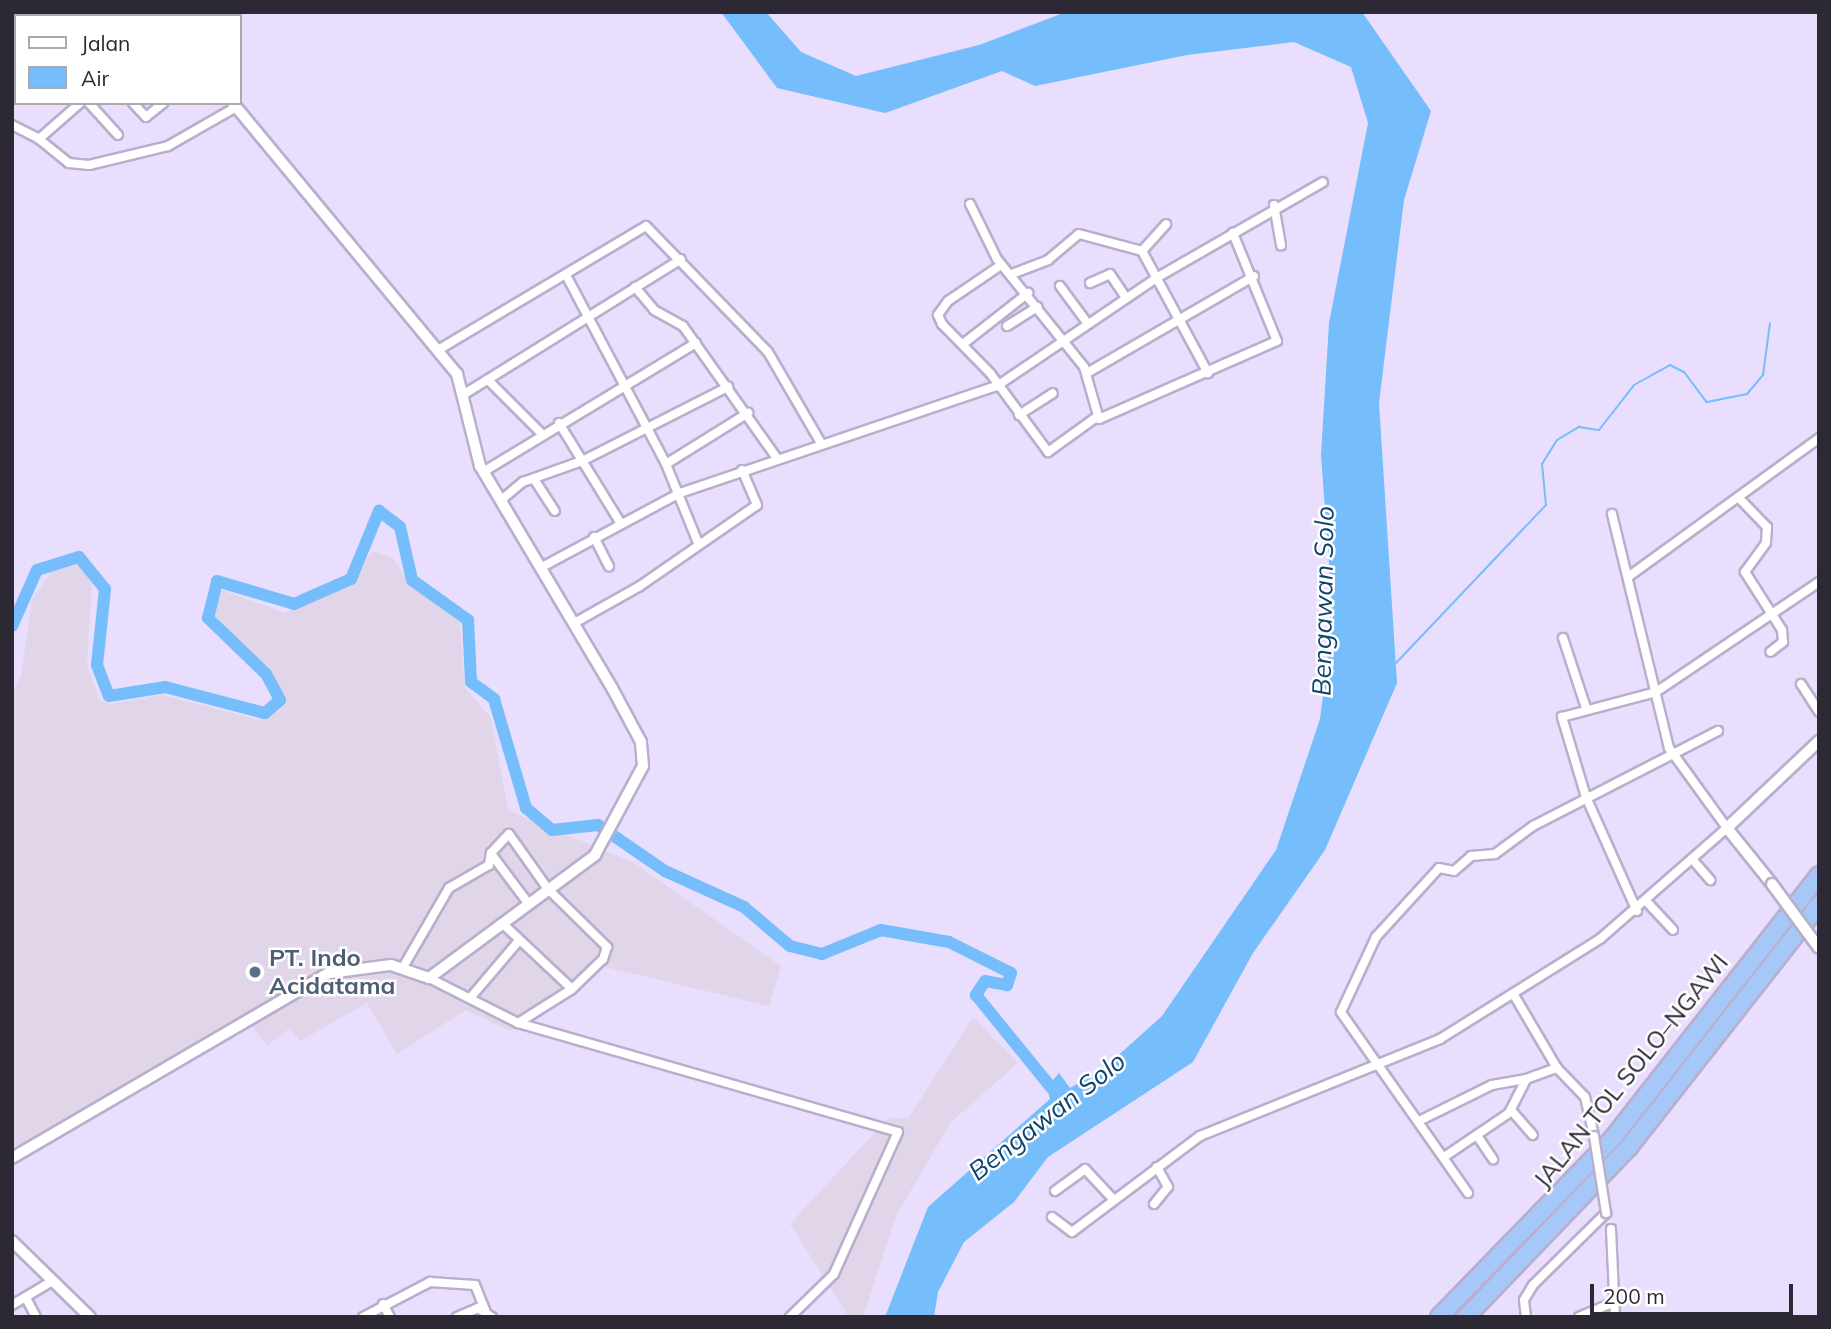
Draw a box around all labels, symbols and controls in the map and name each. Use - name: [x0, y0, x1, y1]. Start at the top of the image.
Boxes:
- legend: [14, 14, 242, 105]
- text: Jalan: [81, 30, 130, 56]
- text: Air: [81, 65, 109, 91]
- water label: Bengawan Solo: [1306, 506, 1340, 696]
- place label: PT. Indo Acidatama: [269, 944, 395, 1000]
- street label: JALAN TOL SOLO–NGAWI: [1528, 948, 1734, 1194]
- marker: PT. Indo Acidatama: [247, 964, 263, 980]
- water label: Bengawan Solo: [962, 1045, 1132, 1187]
- scale bar: [1593, 1270, 1796, 1314]
- text: 200 m: [1603, 1283, 1665, 1309]

